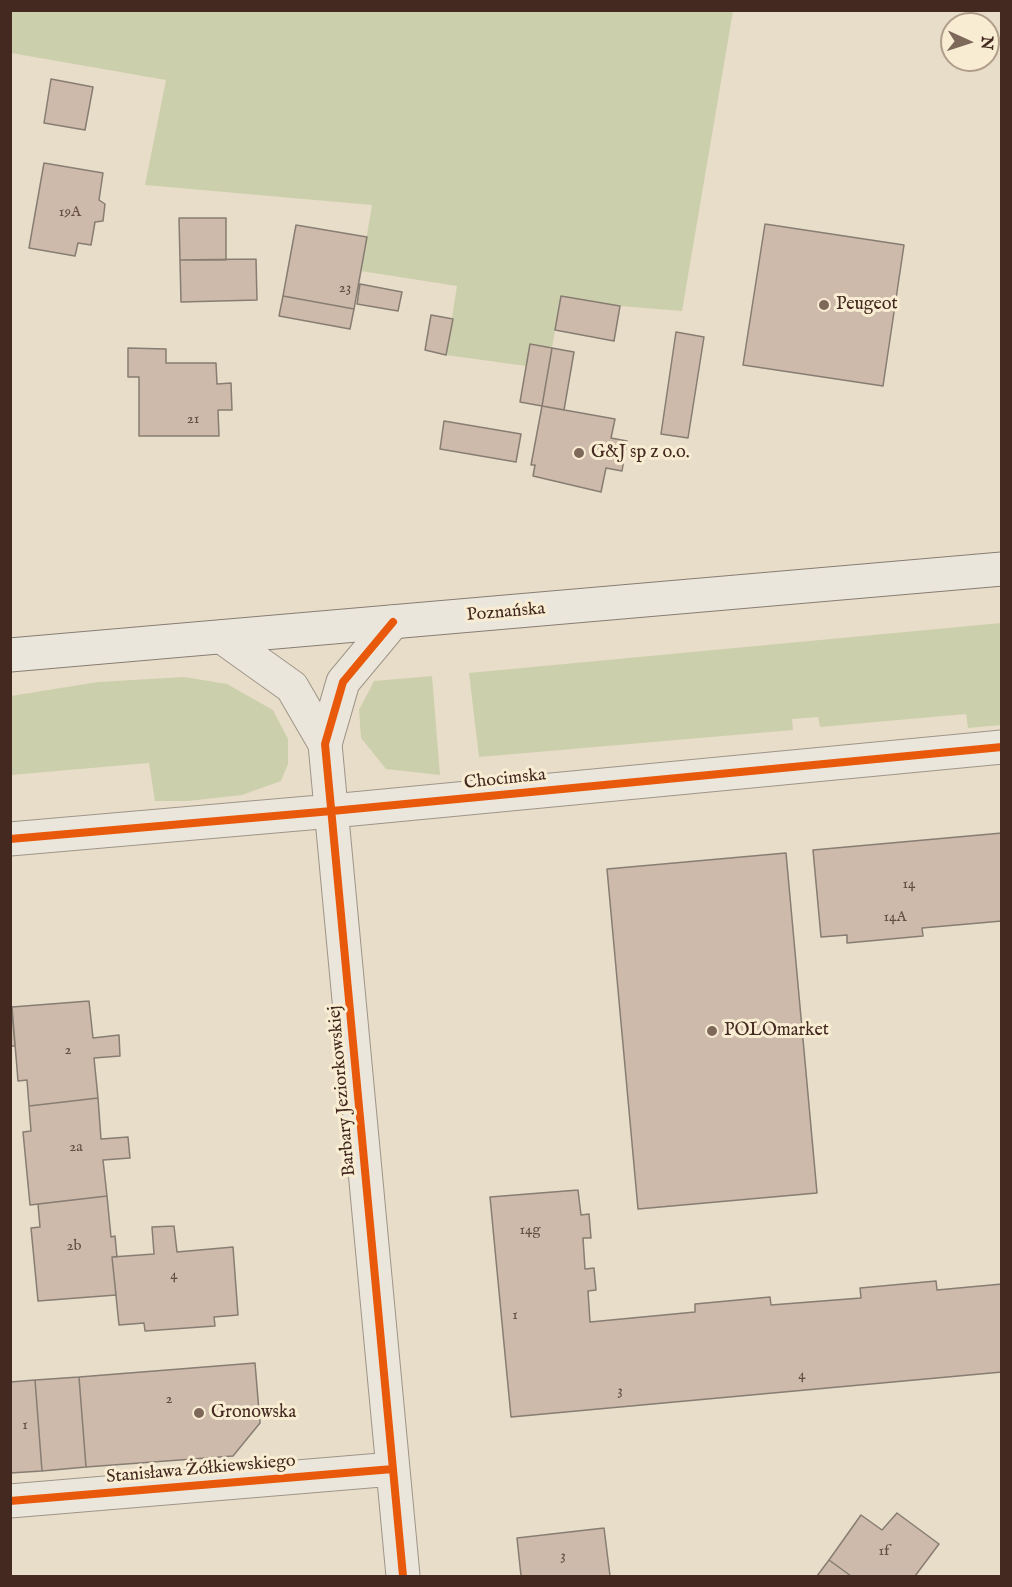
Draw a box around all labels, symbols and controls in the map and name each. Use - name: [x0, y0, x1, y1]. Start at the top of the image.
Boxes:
- north arrow: [940, 12, 1000, 72]
- text: N: [976, 35, 996, 50]
- house number: 19A: [59, 204, 81, 222]
- house number: 23: [339, 280, 351, 298]
- place label: Peugeot: [836, 294, 898, 316]
- marker: Peugeot: [817, 298, 831, 312]
- house number: 21: [187, 411, 199, 429]
- place label: G&J sp z o.o.: [591, 442, 690, 464]
- marker: G&J sp z o.o.: [572, 446, 586, 460]
- street label: Poznańska: [466, 599, 546, 627]
- street label: Chocimska: [463, 765, 547, 795]
- house number: 14: [903, 876, 915, 894]
- house number: 14A: [883, 909, 907, 927]
- street label: Barbary Jeziorkowskiej: [325, 1005, 361, 1177]
- place label: POLOmarket: [724, 1020, 829, 1042]
- marker: POLOmarket: [705, 1024, 719, 1038]
- house number: 2: [64, 1042, 72, 1060]
- house number: 2a: [69, 1139, 83, 1157]
- house number: 14g: [519, 1222, 541, 1240]
- house number: 2b: [66, 1238, 82, 1256]
- house number: 4: [170, 1267, 178, 1285]
- house number: 1: [512, 1307, 518, 1325]
- house number: 4: [798, 1367, 806, 1385]
- house number: 3: [617, 1383, 623, 1401]
- house number: 2: [165, 1391, 173, 1409]
- place label: Gronowska: [211, 1402, 296, 1424]
- marker: Gronowska: [192, 1406, 206, 1420]
- house number: 1: [22, 1417, 28, 1435]
- street label: Stanisława Żółkiewskiego: [105, 1451, 297, 1489]
- house number: 1f: [878, 1543, 890, 1561]
- house number: 3: [560, 1548, 566, 1566]

